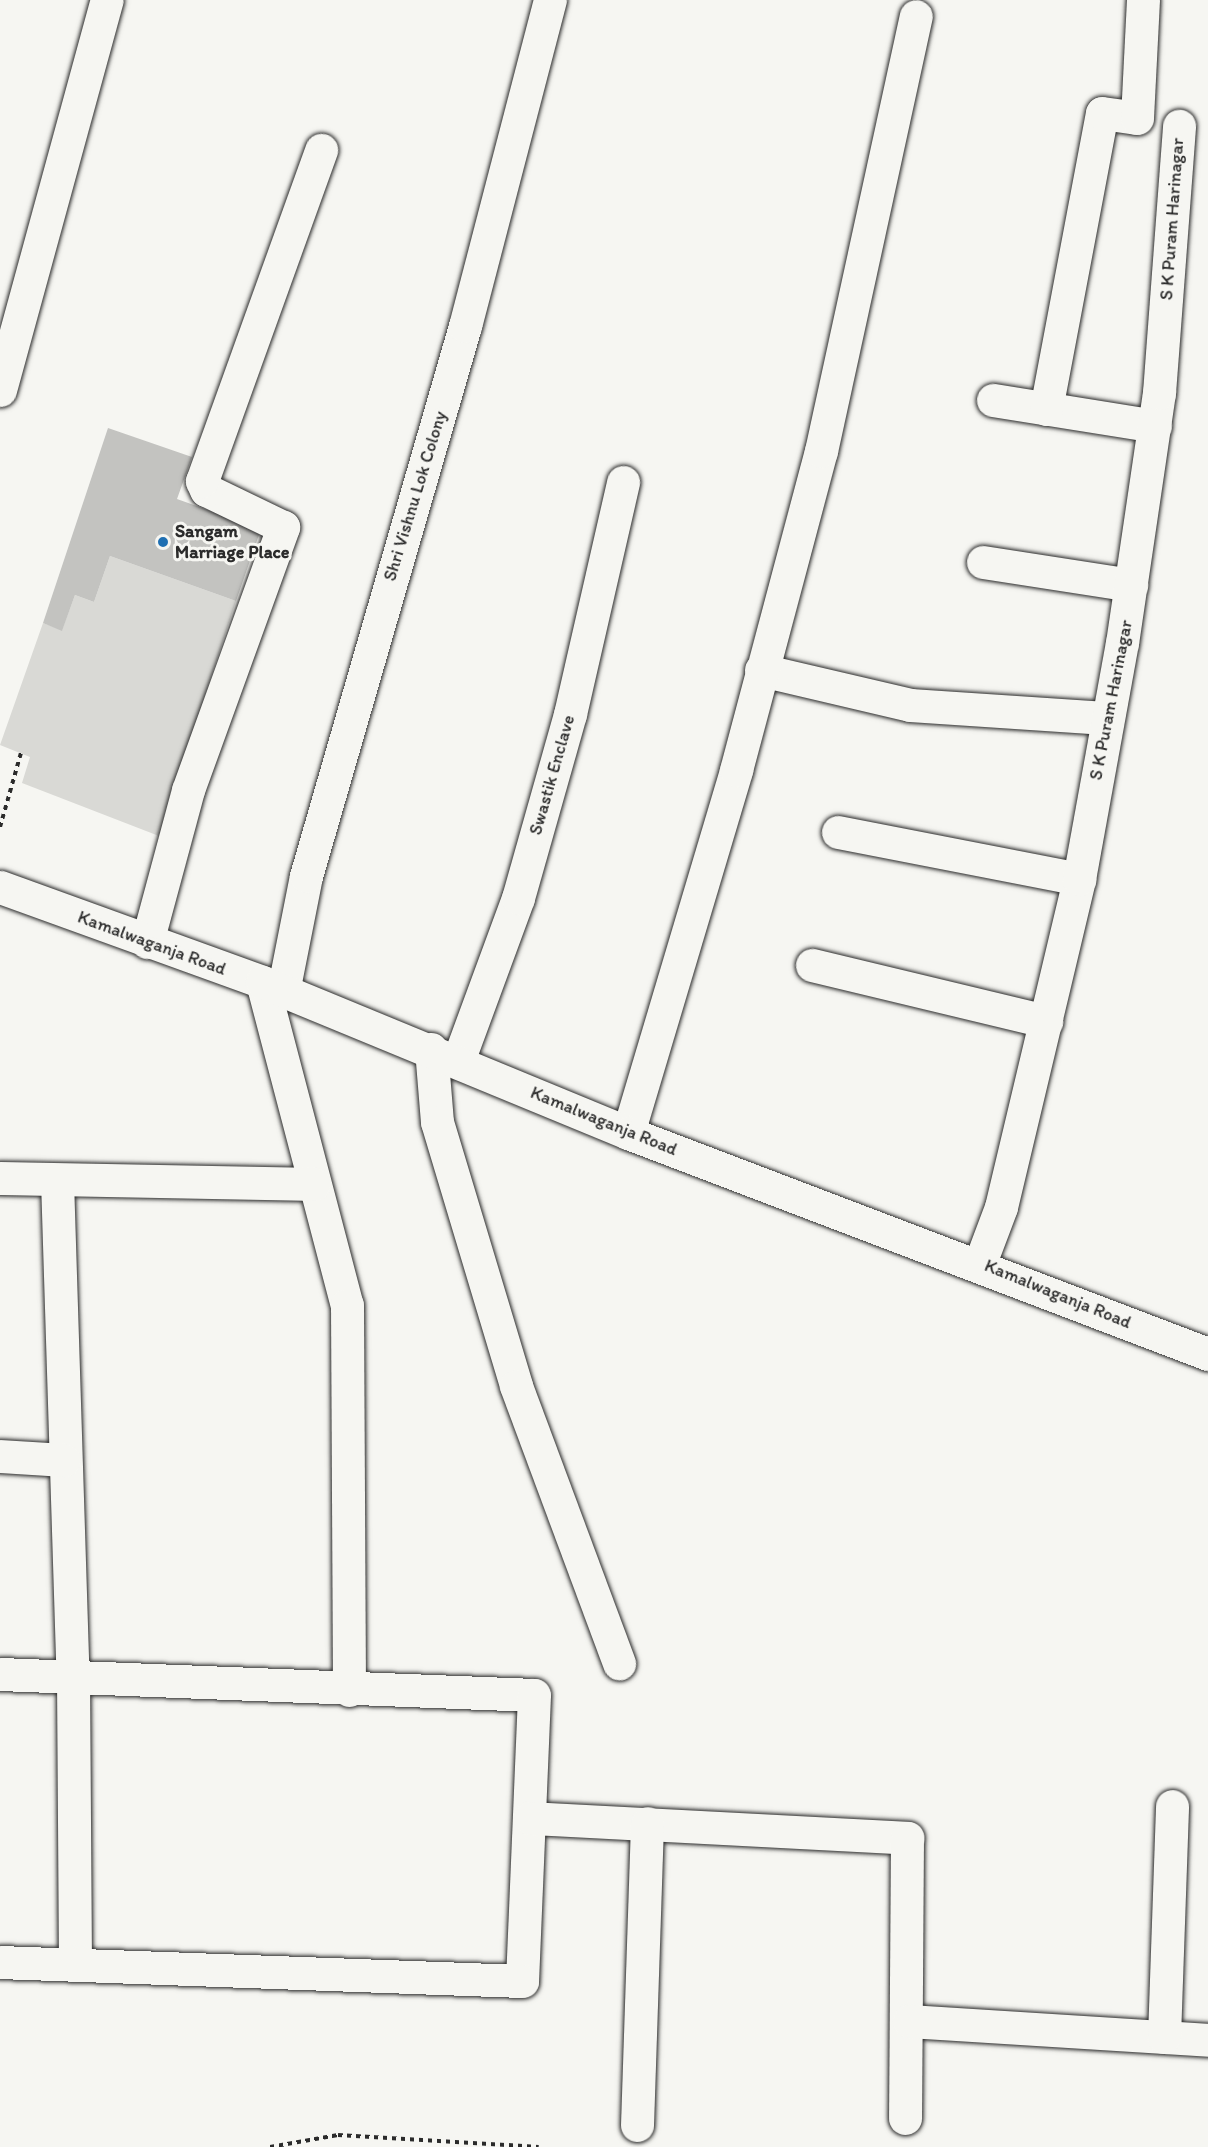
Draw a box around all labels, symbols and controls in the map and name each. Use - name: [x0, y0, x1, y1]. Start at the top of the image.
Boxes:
- street label: S K Puram Harinagar: [1156, 137, 1188, 301]
- street label: Shri Vishnu Lok Colony: [379, 408, 451, 584]
- place label: Sangam Marriage Place: [175, 521, 290, 564]
- marker: Sangam Marriage Place: [156, 535, 170, 549]
- street label: S K Puram Harinagar: [1085, 618, 1137, 782]
- street label: Swastik Enclave: [525, 712, 579, 838]
- street label: Kamalwaganja Road: [75, 906, 229, 980]
- street label: Kamalwaganja Road: [528, 1082, 680, 1160]
- street label: Kamalwaganja Road: [982, 1255, 1134, 1333]

